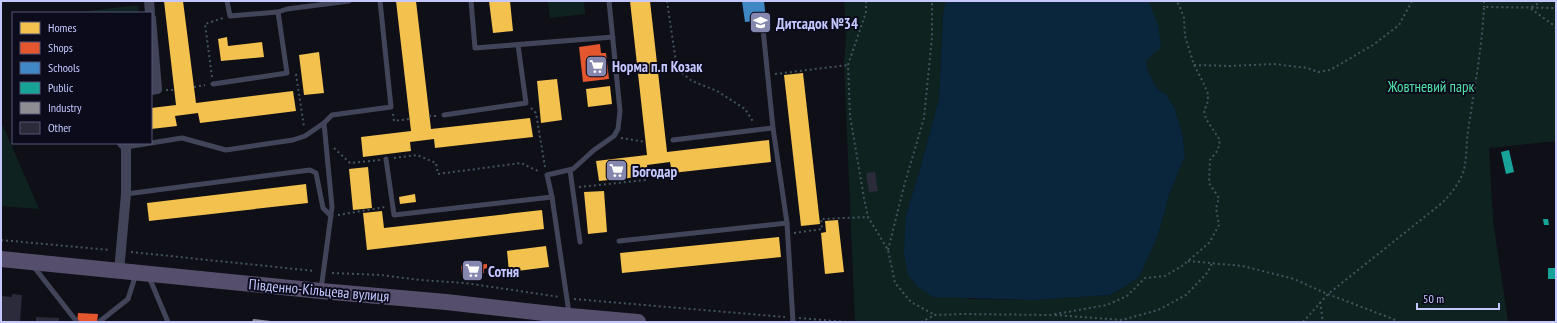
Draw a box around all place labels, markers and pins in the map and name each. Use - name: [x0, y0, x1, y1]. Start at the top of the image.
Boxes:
- school or university icon: Дитсадок №34: [747, 10, 773, 36]
- place label: Дитсадок №34: [776, 14, 858, 33]
- supermarket icon: Норма п.п Козак: [584, 53, 610, 79]
- place label: Норма п.п Козак: [612, 57, 703, 76]
- supermarket icon: Богодар: [604, 158, 630, 184]
- place label: Богодар: [632, 162, 677, 181]
- supermarket icon: Сотня: [460, 258, 486, 284]
- place label: Сотня: [488, 262, 519, 281]

